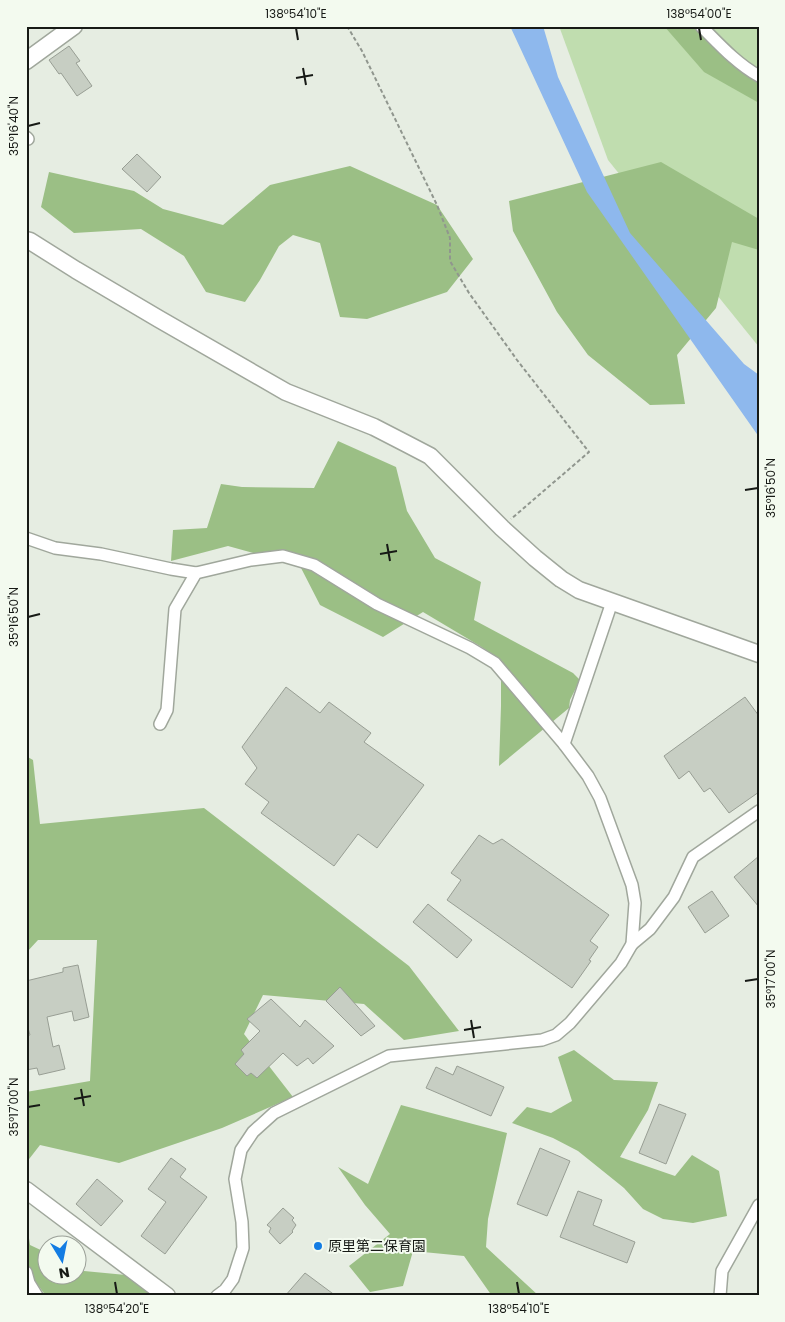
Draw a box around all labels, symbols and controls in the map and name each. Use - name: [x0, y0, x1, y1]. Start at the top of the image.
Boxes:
- text: 138°54'10"E: [265, 5, 327, 22]
- text: 138°54'00"E: [666, 5, 732, 22]
- text: 35°16'40"N: [5, 96, 22, 156]
- text: 35°16'50"N: [762, 458, 779, 518]
- text: 35°16'50"N: [5, 587, 22, 647]
- text: 35°17'00"N: [762, 950, 779, 1008]
- text: 35°17'00"N: [5, 1078, 22, 1136]
- north arrow: [38, 1234, 88, 1284]
- place label: 原里第二保育園: [328, 1236, 426, 1256]
- marker: 原里第二保育園: [312, 1240, 324, 1252]
- text: N: [57, 1262, 71, 1284]
- text: 138°54'20"E: [85, 1300, 149, 1317]
- text: 138°54'10"E: [488, 1300, 550, 1317]

